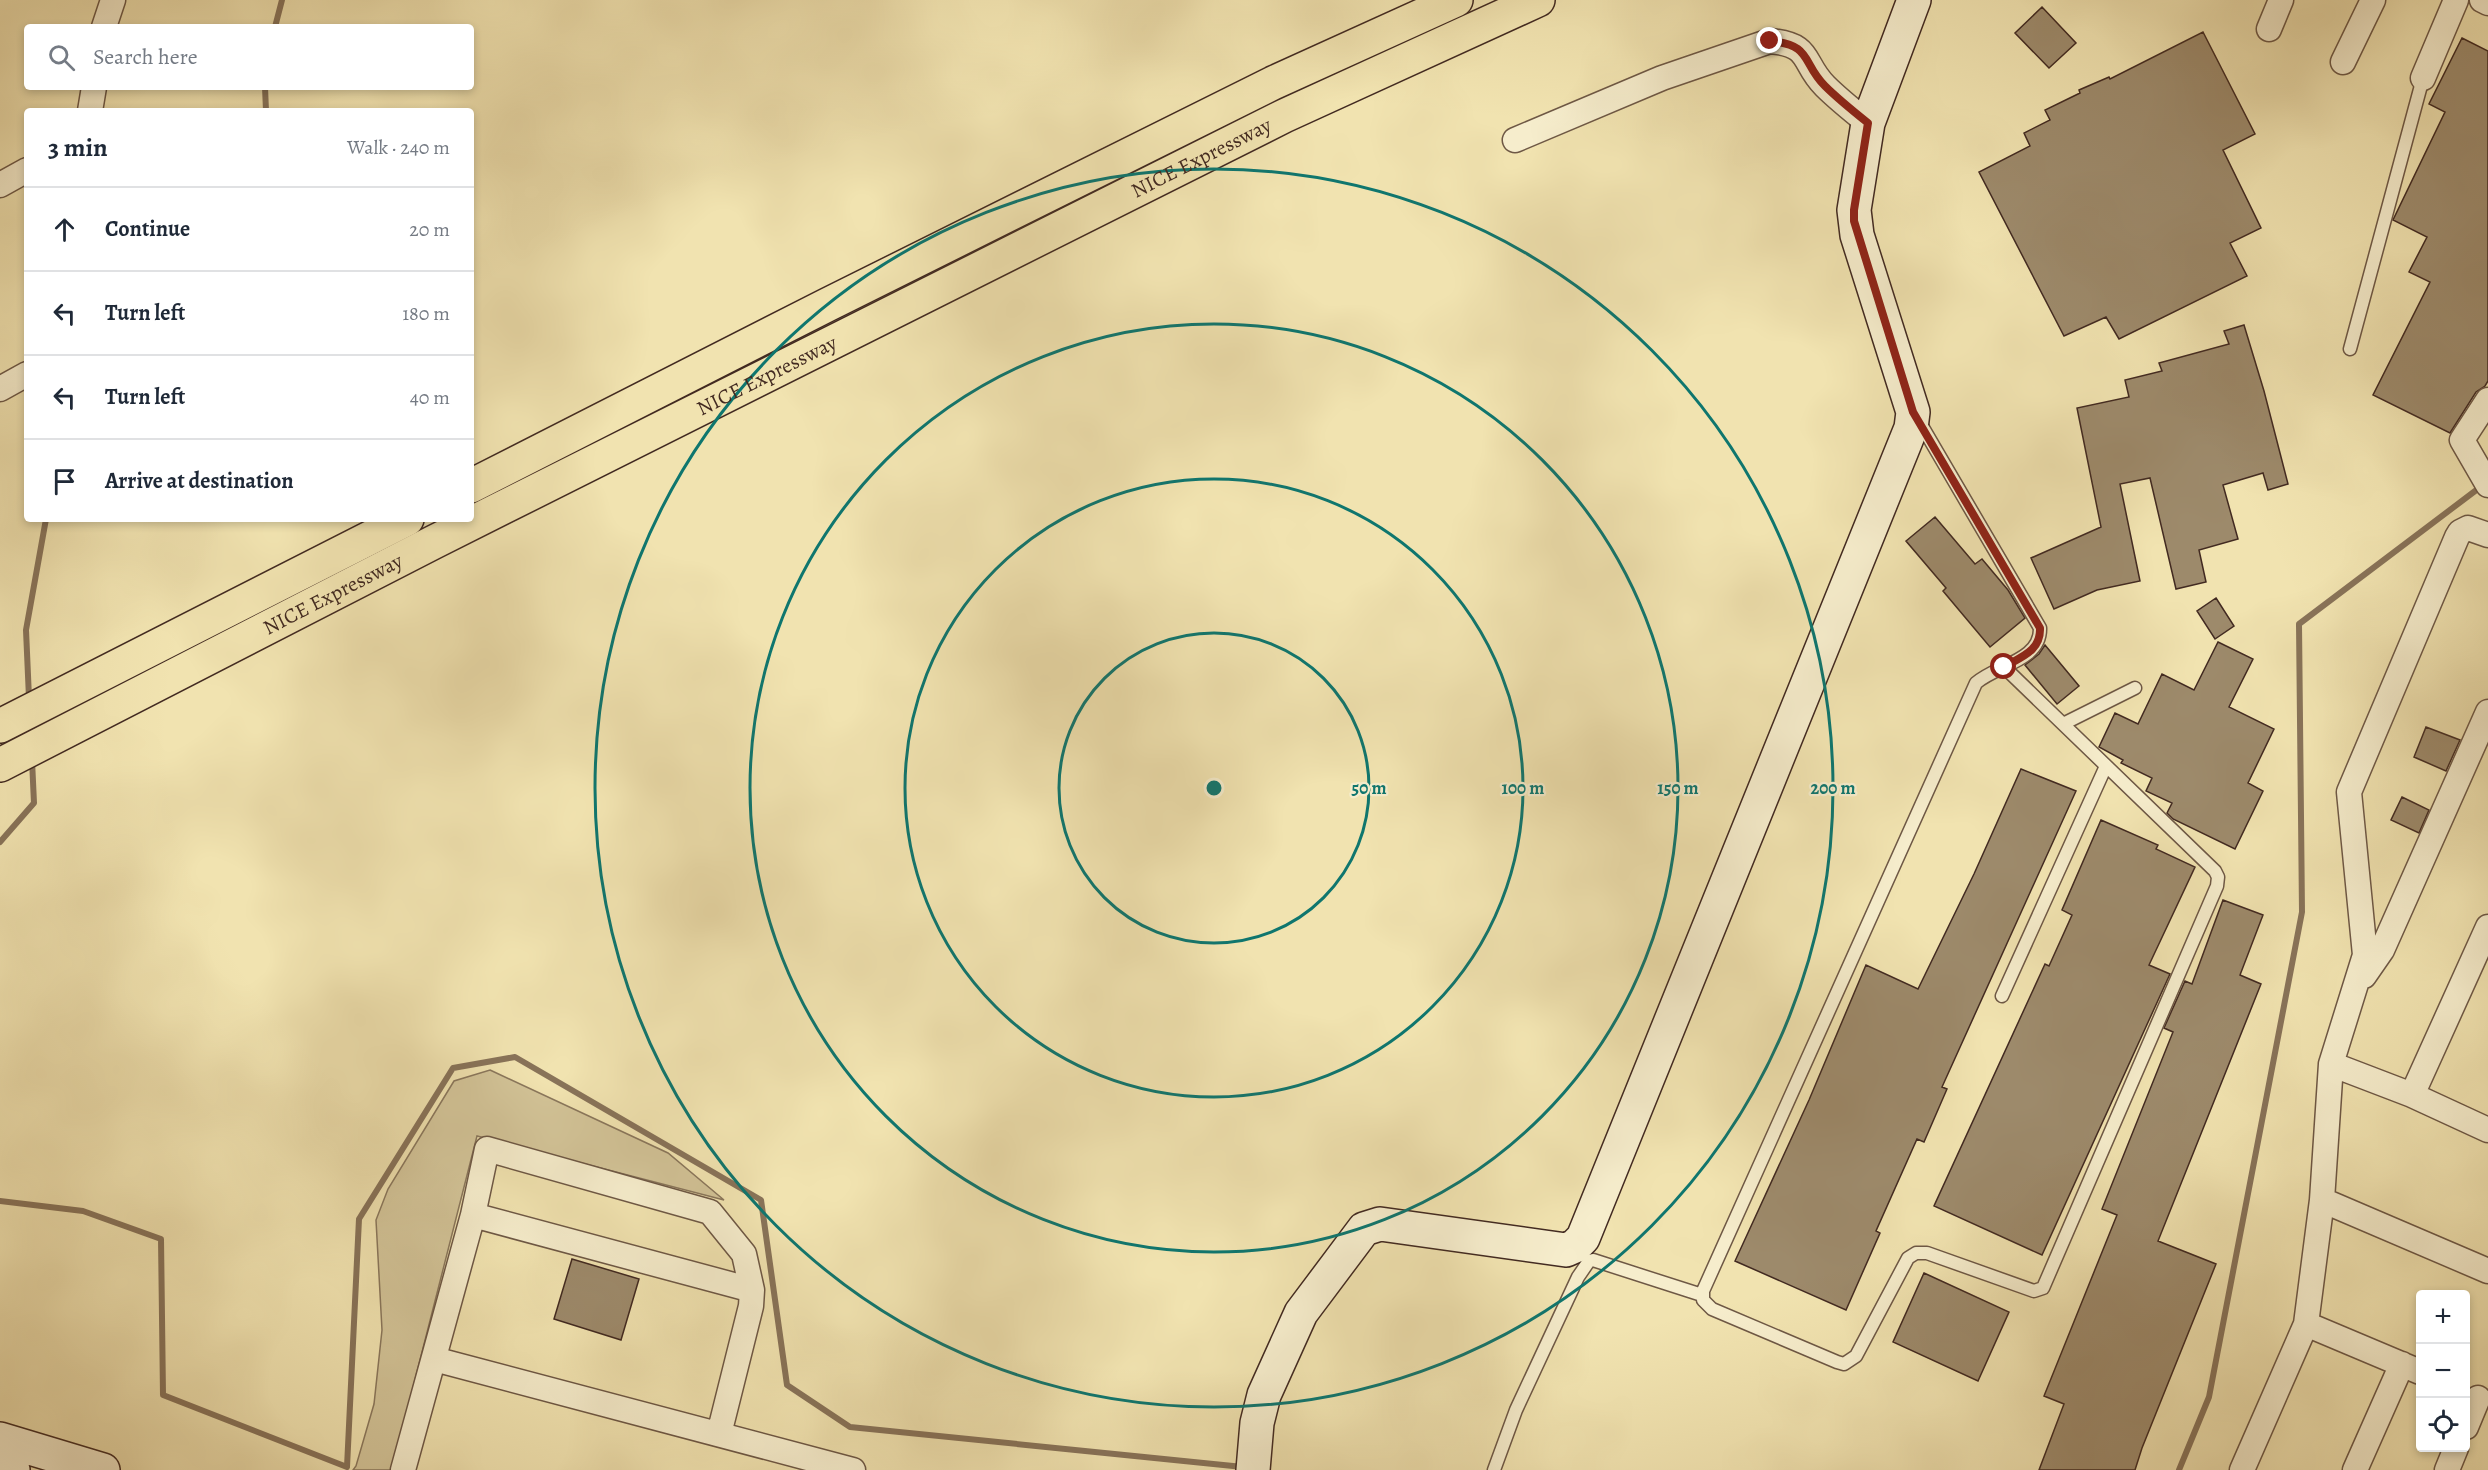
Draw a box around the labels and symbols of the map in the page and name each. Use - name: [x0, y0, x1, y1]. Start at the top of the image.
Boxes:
- route end: [1756, 27, 1782, 53]
- street label: NICE Expressway: [1126, 110, 1277, 204]
- street label: NICE Expressway: [692, 328, 842, 422]
- street label: NICE Expressway: [258, 546, 408, 642]
- route start: [1990, 653, 2016, 679]
- text: 50 m: [1352, 776, 1386, 800]
- text: 100 m: [1502, 776, 1544, 800]
- text: 150 m: [1657, 776, 1699, 800]
- text: 200 m: [1810, 776, 1856, 800]
- centre of rings: [1204, 778, 1224, 798]

